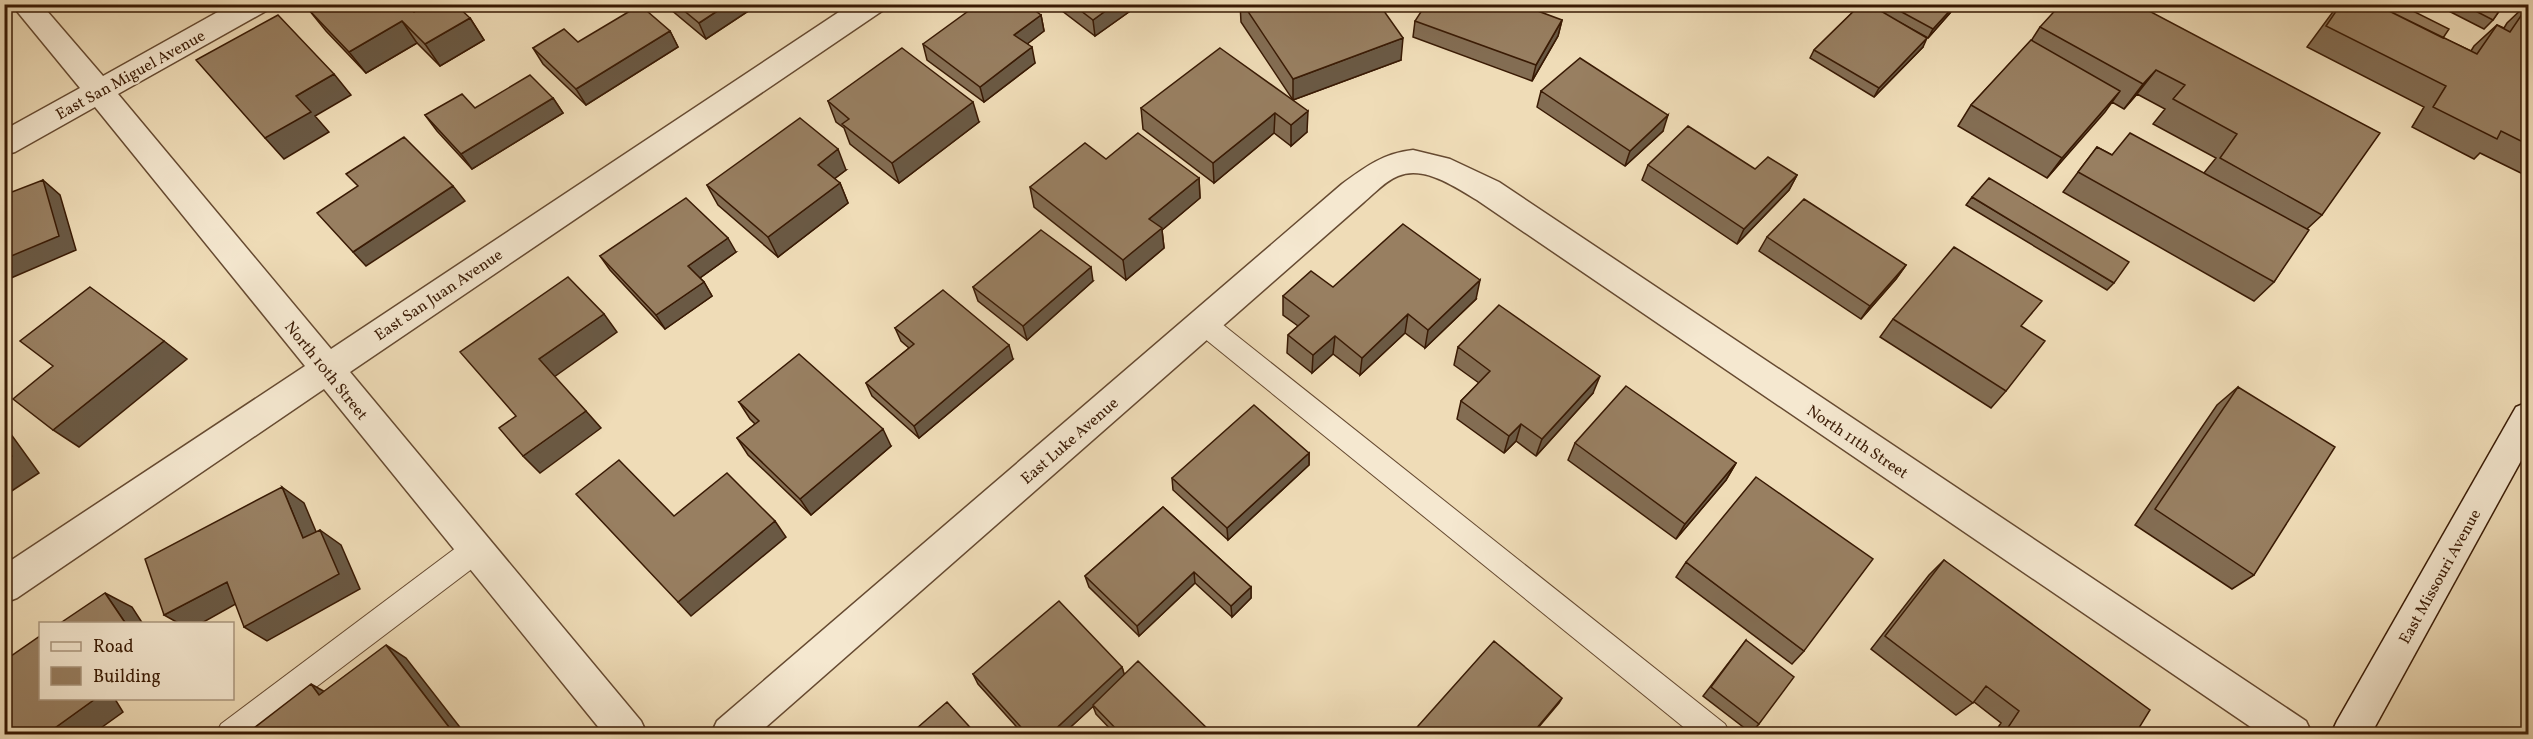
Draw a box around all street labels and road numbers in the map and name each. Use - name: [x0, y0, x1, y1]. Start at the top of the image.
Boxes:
- street label: East San Miguel Avenue: [52, 25, 210, 126]
- street label: East San Juan Avenue: [371, 245, 508, 347]
- street label: North 10th Street: [279, 317, 372, 426]
- street label: East Luke Avenue: [1017, 393, 1124, 490]
- street label: North 11th Street: [1802, 401, 1912, 485]
- street label: East Missouri Avenue: [2394, 505, 2487, 648]

